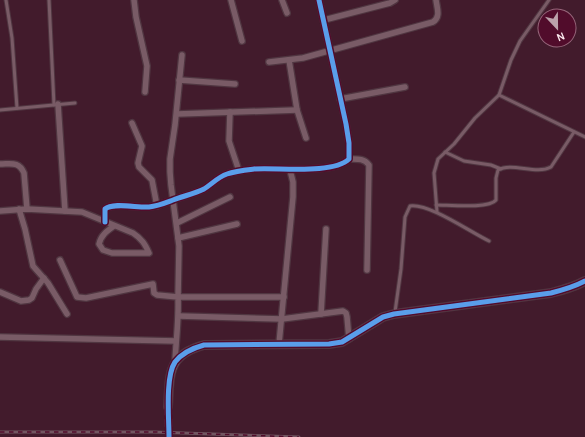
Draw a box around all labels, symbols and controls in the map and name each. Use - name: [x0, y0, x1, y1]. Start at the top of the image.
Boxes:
- north arrow: [537, 8, 577, 48]
- text: N: [554, 29, 567, 44]

